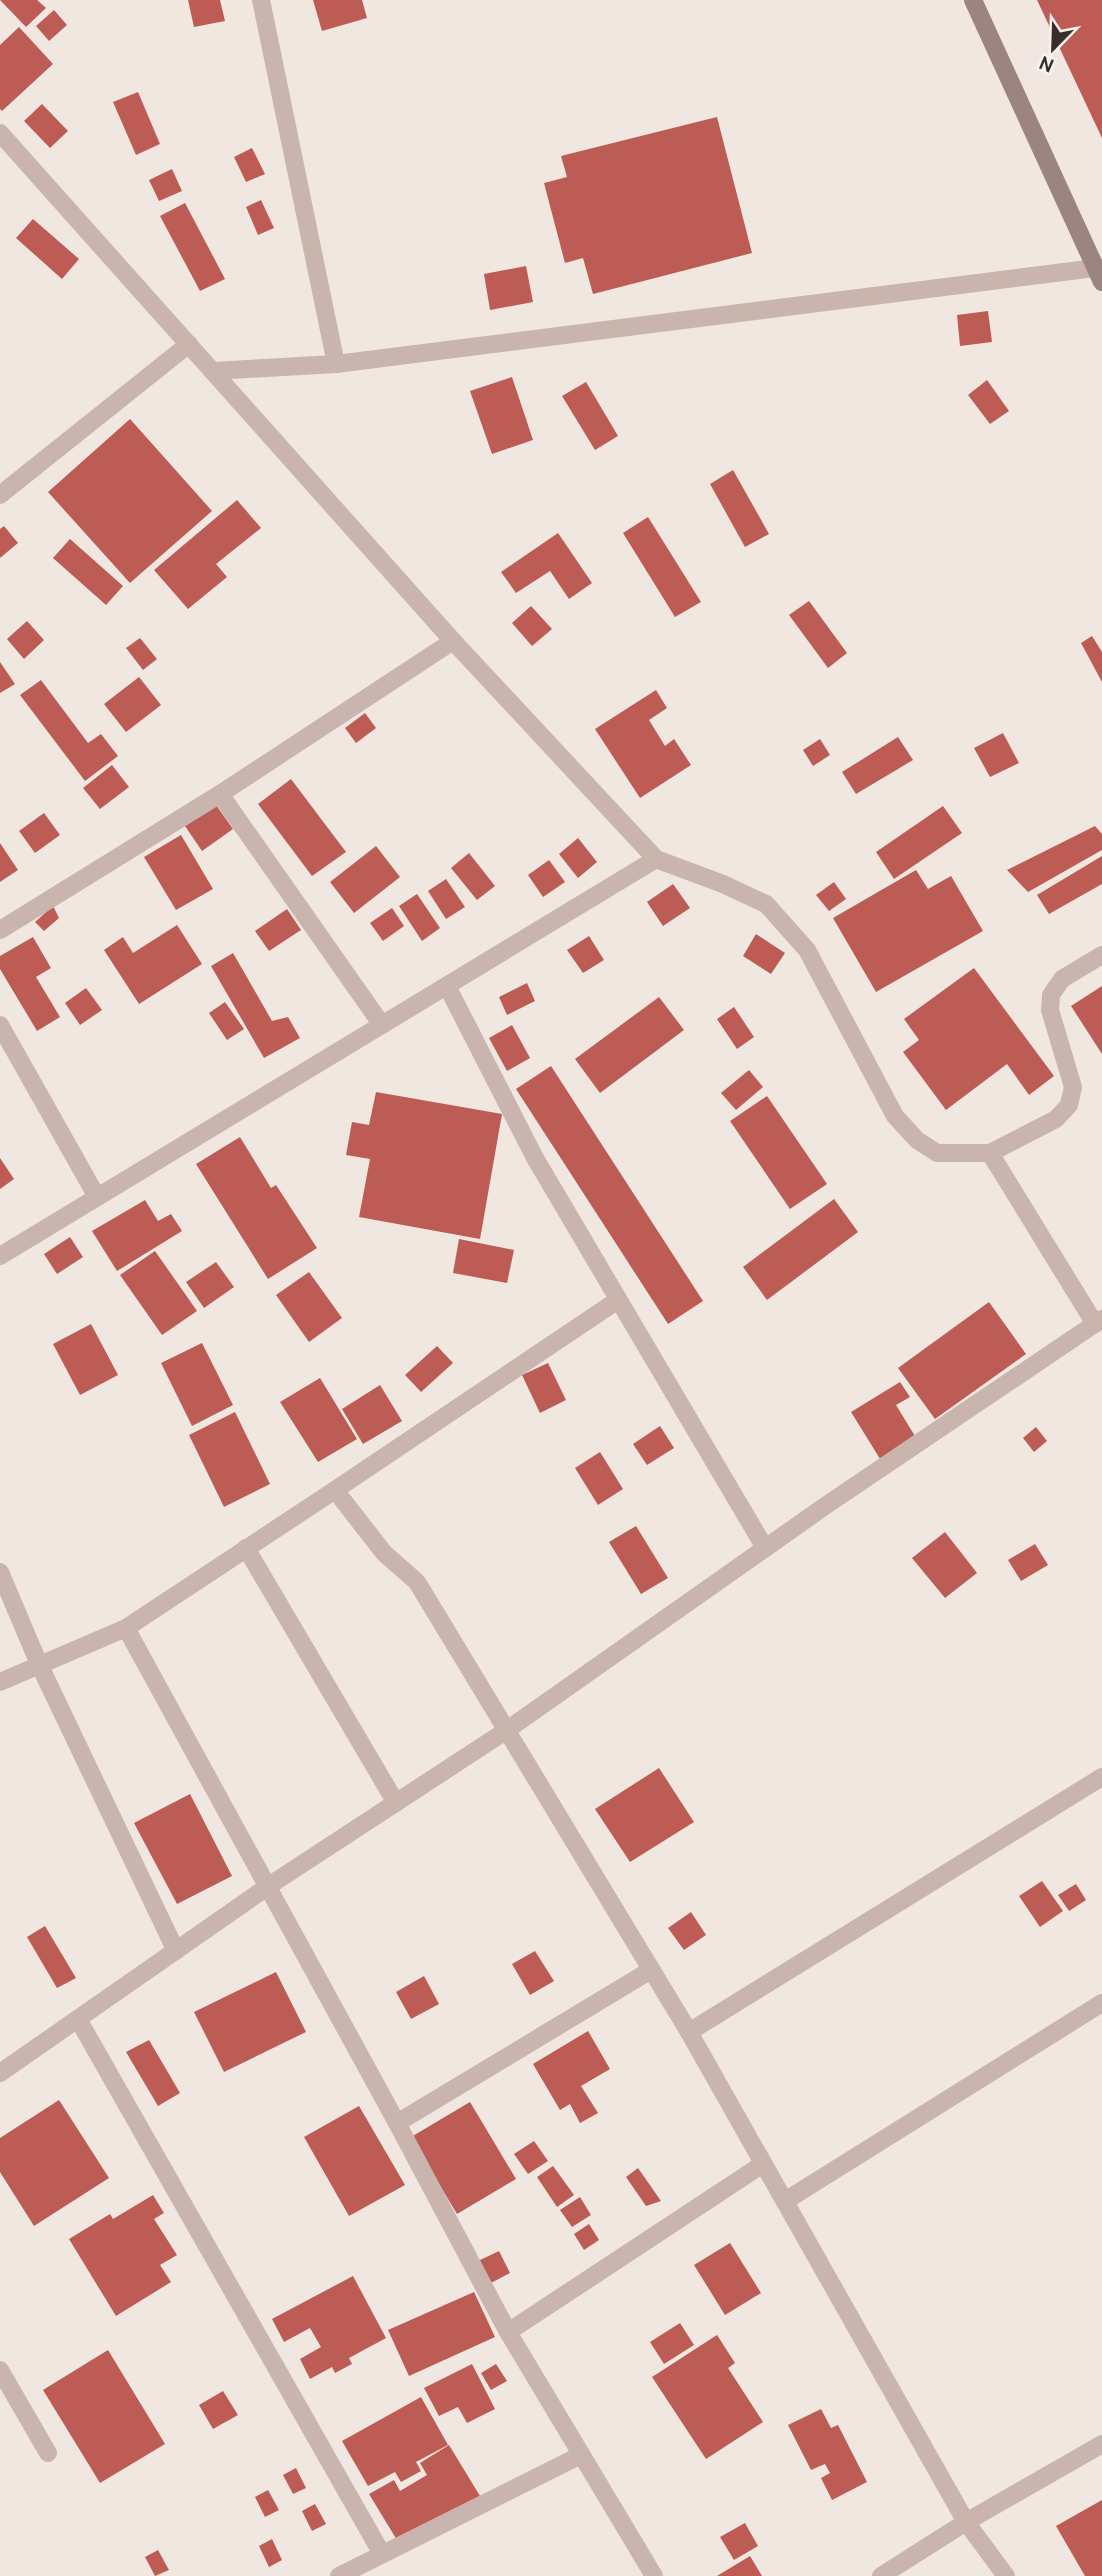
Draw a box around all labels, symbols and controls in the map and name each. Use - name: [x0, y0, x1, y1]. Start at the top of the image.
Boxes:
- north arrow: [1018, 14, 1088, 84]
- text: N: [1036, 51, 1057, 77]

